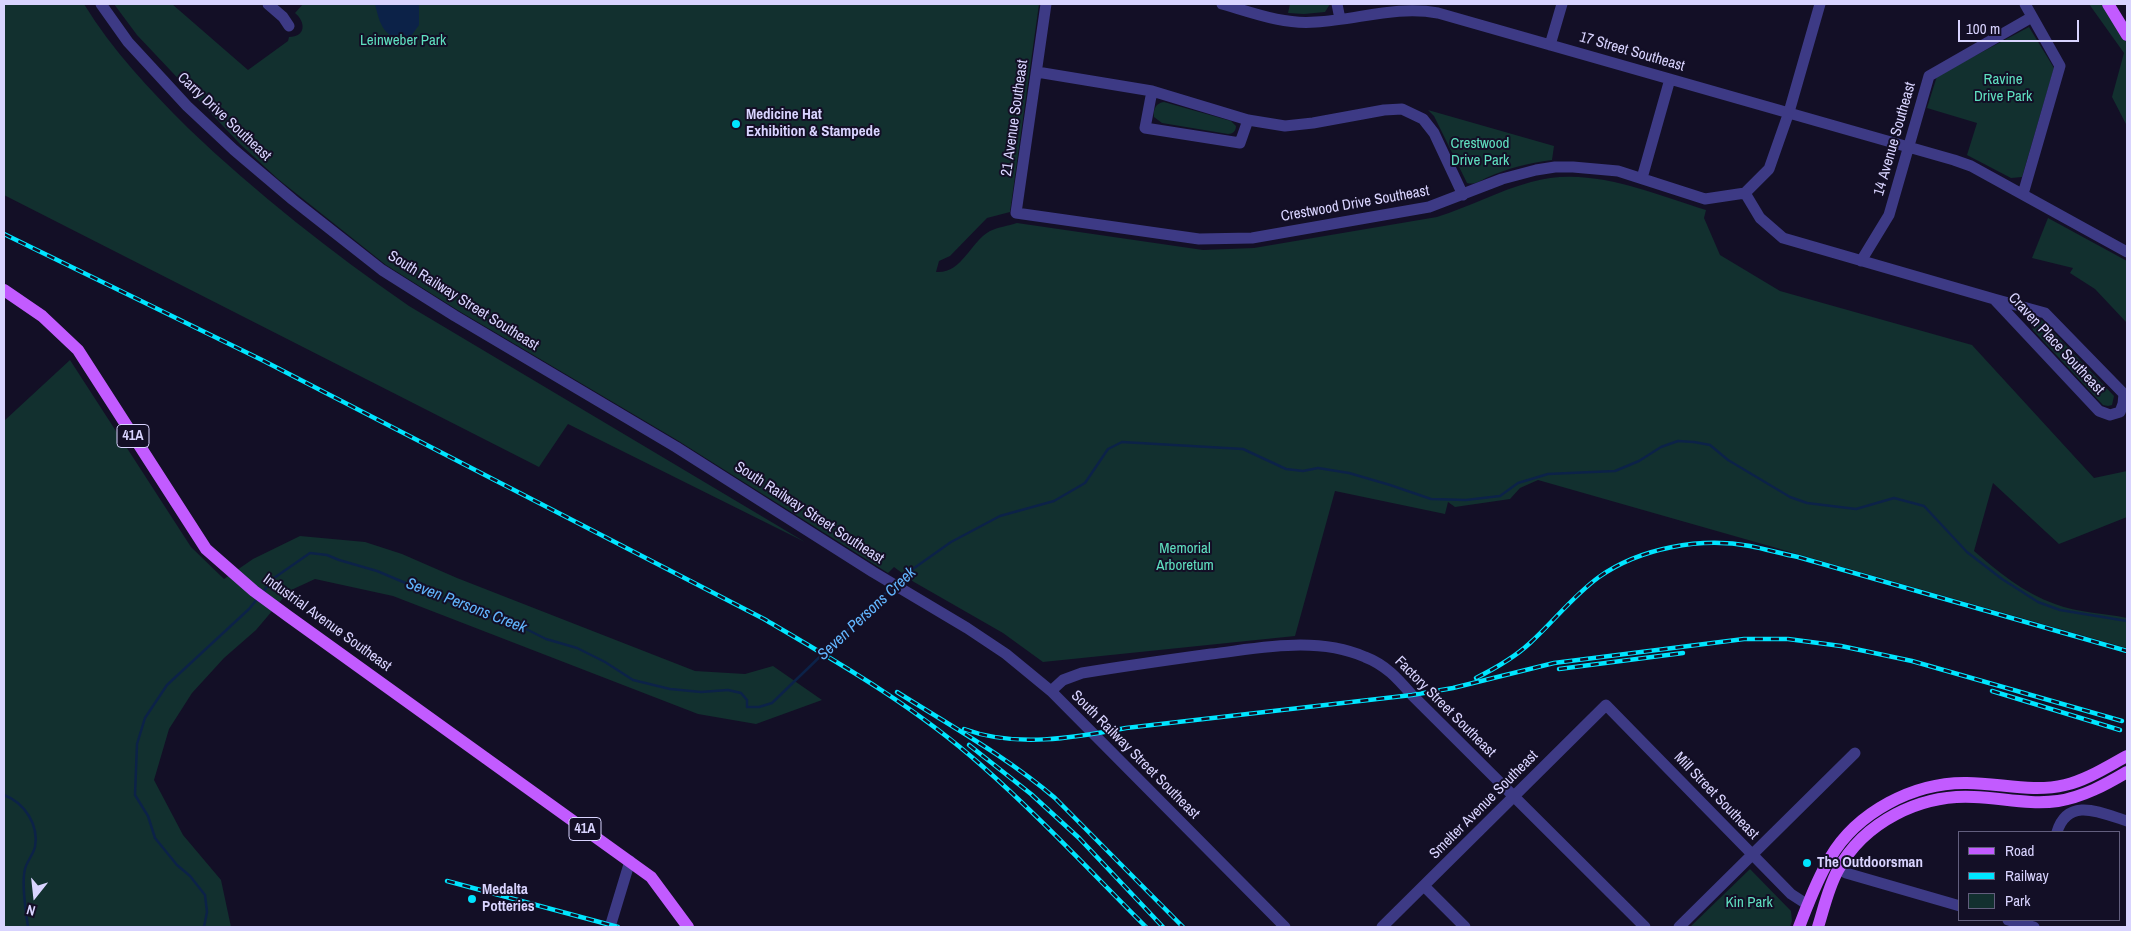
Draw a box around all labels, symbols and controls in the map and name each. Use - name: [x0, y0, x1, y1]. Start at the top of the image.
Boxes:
- scale bar: [1961, 10, 2082, 42]
- text: 100 m: [1966, 18, 2000, 39]
- street label: 17 Street Southeast: [1577, 28, 1687, 76]
- park label: Leinweber Park: [360, 32, 446, 50]
- street label: 21 Avenue Southeast: [998, 59, 1032, 177]
- street label: Carry Drive Southeast: [173, 69, 275, 165]
- park label: Ravine Drive Park: [1974, 71, 2032, 106]
- street label: 14 Avenue Southeast: [1870, 80, 1920, 198]
- place label: Medicine Hat Exhibition & Stampede: [746, 106, 880, 141]
- marker: Medicine Hat Exhibition & Stampede: [730, 118, 742, 130]
- park label: Crestwood Drive Park: [1451, 135, 1509, 170]
- street label: Crestwood Drive Southeast: [1279, 182, 1431, 226]
- street label: South Railway Street Southeast: [384, 247, 542, 355]
- street label: Craven Place Southeast: [2004, 289, 2108, 399]
- road number: 41A: [117, 424, 149, 448]
- street label: South Railway Street Southeast: [731, 458, 887, 568]
- park label: Memorial Arboretum: [1156, 540, 1214, 575]
- water label: Seven Persons Creek: [814, 563, 920, 665]
- street label: Industrial Avenue Southeast: [259, 570, 395, 676]
- water label: Seven Persons Creek: [403, 574, 529, 638]
- street label: Factory Street Southeast: [1391, 653, 1499, 761]
- street label: South Railway Street Southeast: [1067, 687, 1203, 823]
- street label: Smelter Avenue Southeast: [1426, 747, 1542, 863]
- street label: Mill Street Southeast: [1670, 749, 1762, 843]
- road number: 41A: [569, 818, 601, 841]
- legend: [1958, 831, 2121, 921]
- text: Road: [2005, 840, 2034, 861]
- place label: The Outdoorsman: [1817, 854, 1923, 872]
- marker: The Outdoorsman: [1801, 857, 1813, 869]
- text: Railway: [2005, 865, 2049, 886]
- north arrow: [10, 871, 60, 921]
- place label: Medalta Potteries: [482, 881, 535, 916]
- text: Park: [2005, 890, 2030, 911]
- marker: Medalta Potteries: [466, 893, 478, 905]
- park label: Kin Park: [1725, 894, 1773, 912]
- text: N: [24, 901, 37, 920]

